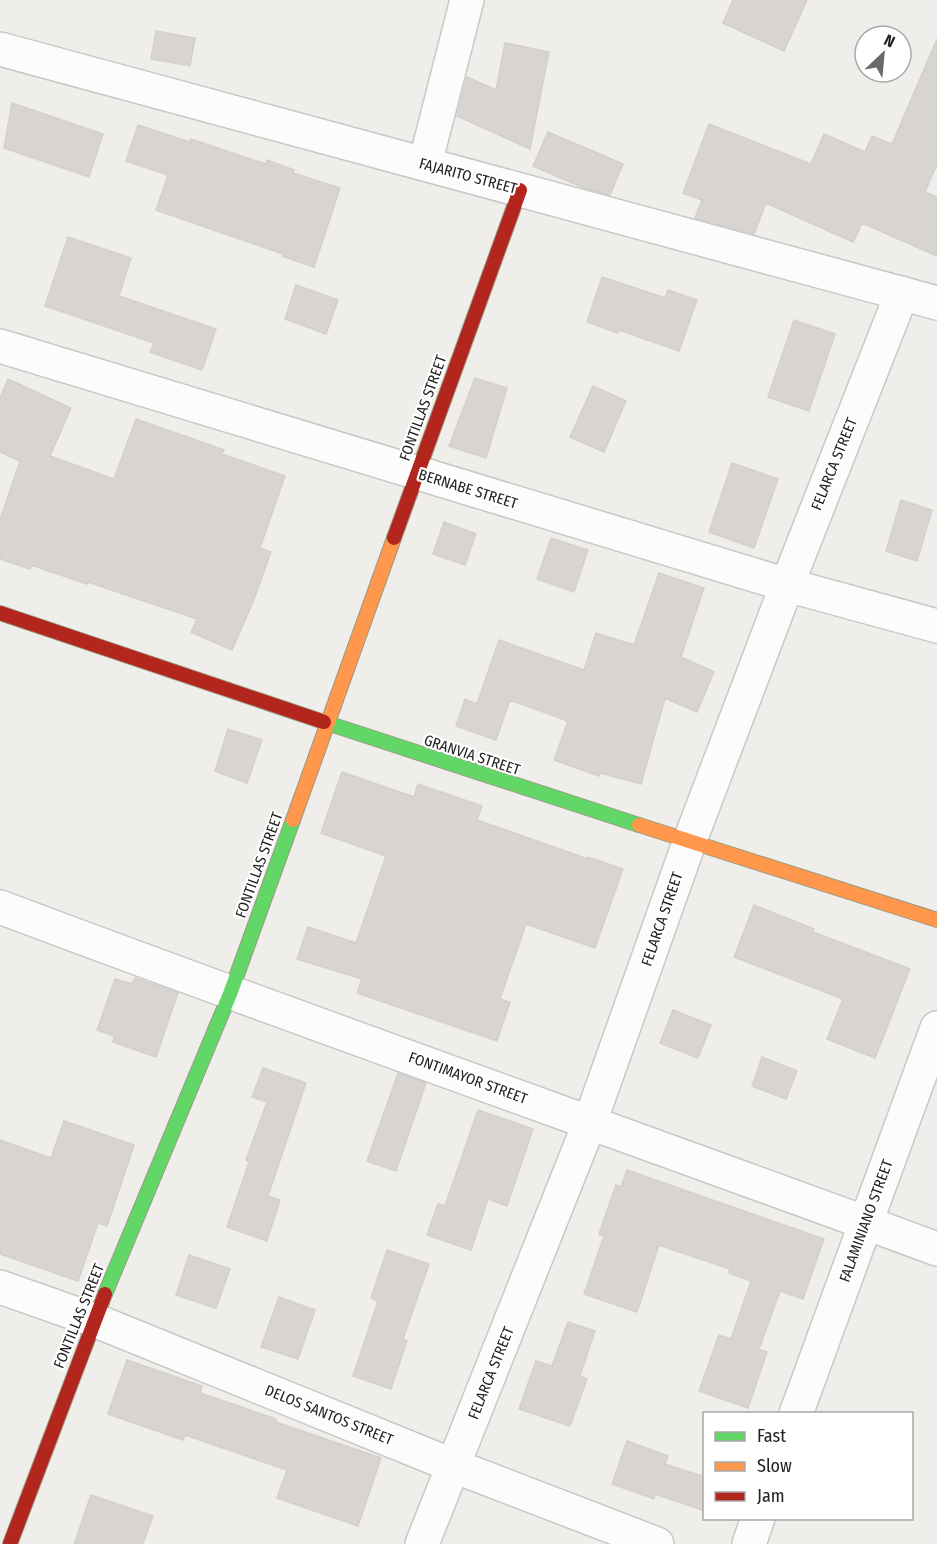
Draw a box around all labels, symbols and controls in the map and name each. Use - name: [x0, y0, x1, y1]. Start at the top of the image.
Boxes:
- north arrow: [853, 24, 913, 84]
- text: N: [881, 30, 898, 52]
- street label: FAJARITO STREET: [417, 154, 519, 198]
- street label: FONTILLAS STREET: [396, 353, 450, 463]
- street label: FELARCA STREET: [807, 415, 861, 513]
- street label: BERNABE STREET: [416, 465, 520, 513]
- street label: GRANVIA STREET: [422, 731, 522, 779]
- street label: FONTILLAS STREET: [232, 810, 286, 920]
- street label: FELARCA STREET: [637, 869, 687, 968]
- street label: FONTIMAYOR STREET: [406, 1048, 530, 1108]
- street label: FALAMINIANO STREET: [835, 1157, 897, 1285]
- street label: FONTILLAS STREET: [50, 1261, 108, 1371]
- street label: FELARCA STREET: [464, 1324, 518, 1422]
- street label: DELOS SANTOS STREET: [262, 1381, 396, 1449]
- legend: [703, 1412, 913, 1520]
- text: Fast: [757, 1425, 786, 1447]
- text: Slow: [757, 1455, 792, 1477]
- text: Jam: [757, 1485, 785, 1507]

